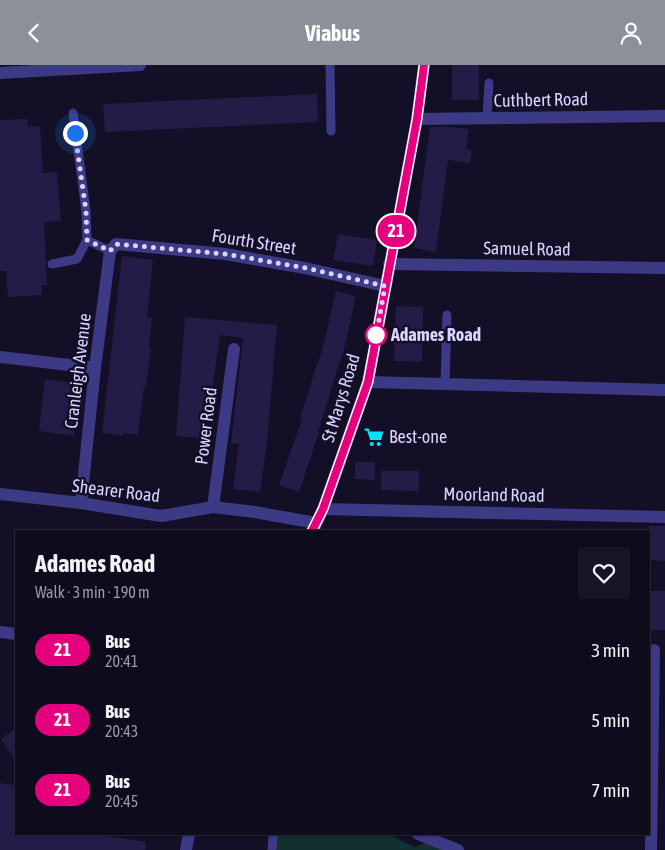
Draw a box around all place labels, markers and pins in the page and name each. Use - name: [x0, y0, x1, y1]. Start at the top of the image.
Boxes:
- marker: Adames Road: [365, 324, 387, 346]
- place label: Adames Road: [390, 324, 481, 345]
- supermarket icon: Best-one: [363, 426, 385, 448]
- place label: Best-one: [389, 426, 447, 447]

